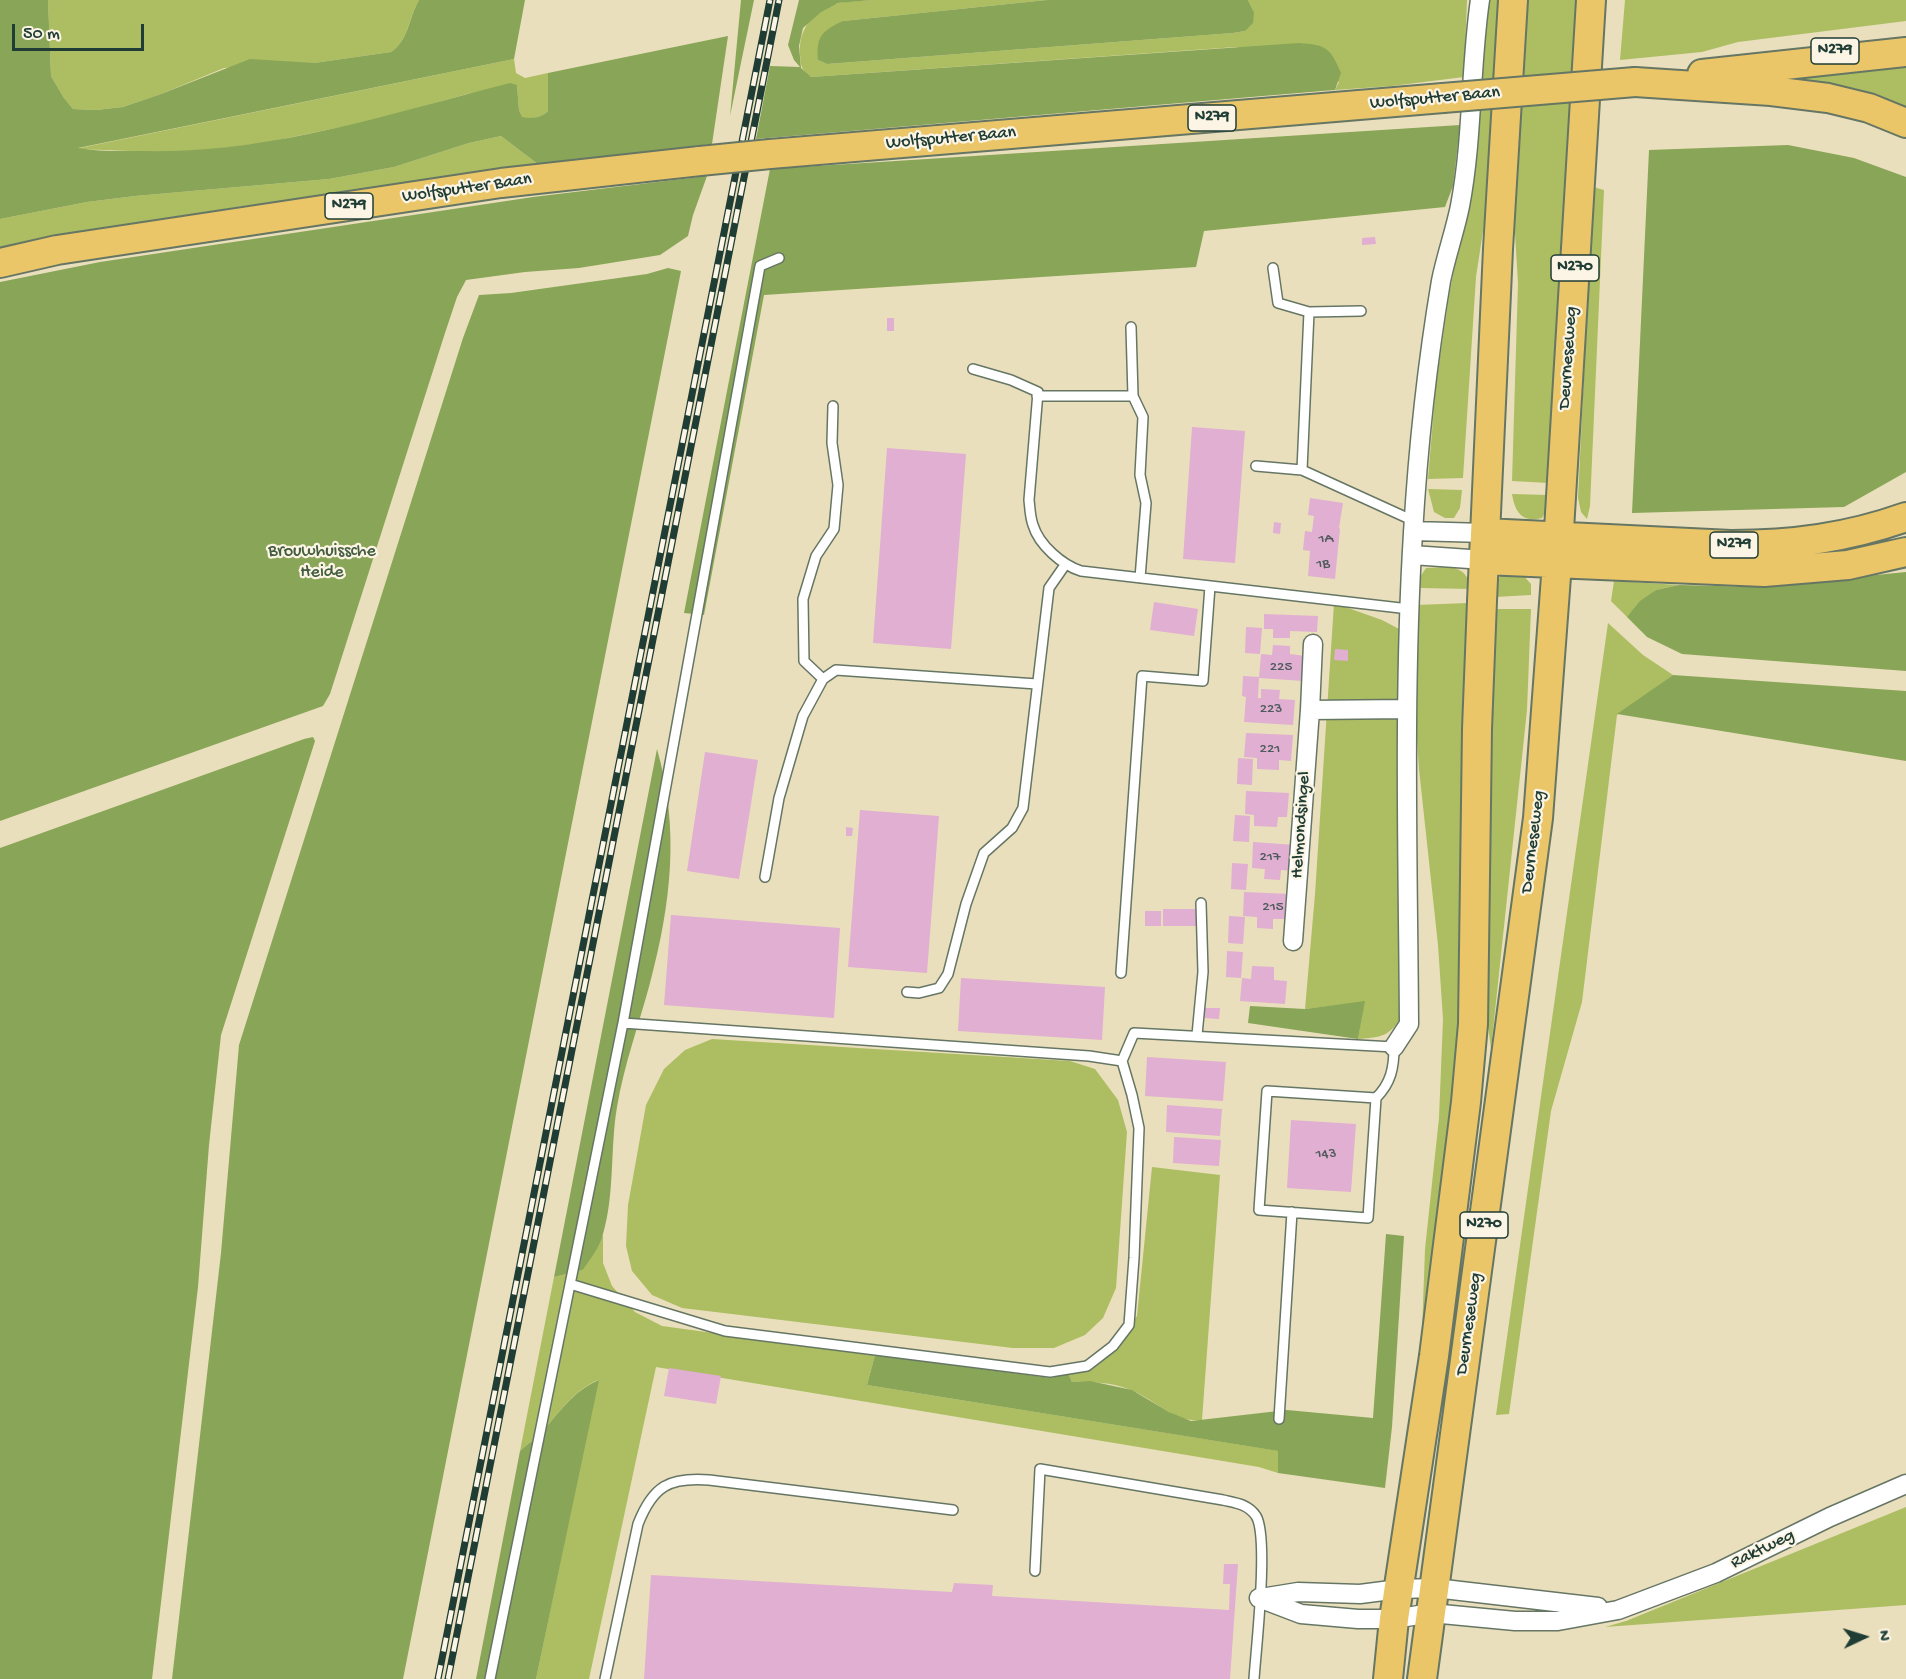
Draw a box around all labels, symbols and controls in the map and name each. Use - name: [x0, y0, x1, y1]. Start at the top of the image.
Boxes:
- scale bar: [15, 12, 147, 50]
- text: 50 m: [23, 24, 60, 45]
- road number: N279: [1811, 38, 1859, 64]
- street label: Wolfsputter Baan: [1369, 83, 1501, 115]
- road number: N279: [1188, 105, 1236, 131]
- street label: Wolfsputter Baan: [885, 123, 1017, 155]
- street label: Wolfsputter Baan: [401, 169, 533, 209]
- road number: N279: [325, 193, 373, 219]
- road number: N270: [1551, 255, 1599, 281]
- street label: Deurneseweg: [1555, 306, 1583, 410]
- house number: 1A: [1319, 531, 1333, 549]
- road number: N279: [1710, 532, 1758, 558]
- park label: Brouwhuissche Heide: [268, 541, 376, 584]
- house number: 1B: [1316, 556, 1330, 574]
- house number: 225: [1270, 659, 1292, 677]
- house number: 223: [1260, 701, 1282, 719]
- house number: 221: [1260, 741, 1280, 759]
- street label: Helmondsingel: [1287, 771, 1317, 879]
- street label: Deurneseweg: [1517, 790, 1551, 894]
- house number: 217: [1259, 849, 1281, 867]
- house number: 215: [1262, 899, 1284, 917]
- house number: 143: [1316, 1146, 1336, 1164]
- road number: N270: [1460, 1212, 1508, 1238]
- street label: Deurneseweg: [1452, 1271, 1488, 1377]
- street label: Raktweg: [1728, 1525, 1798, 1575]
- north arrow: [1834, 1607, 1894, 1667]
- text: N: [1873, 1630, 1892, 1642]

